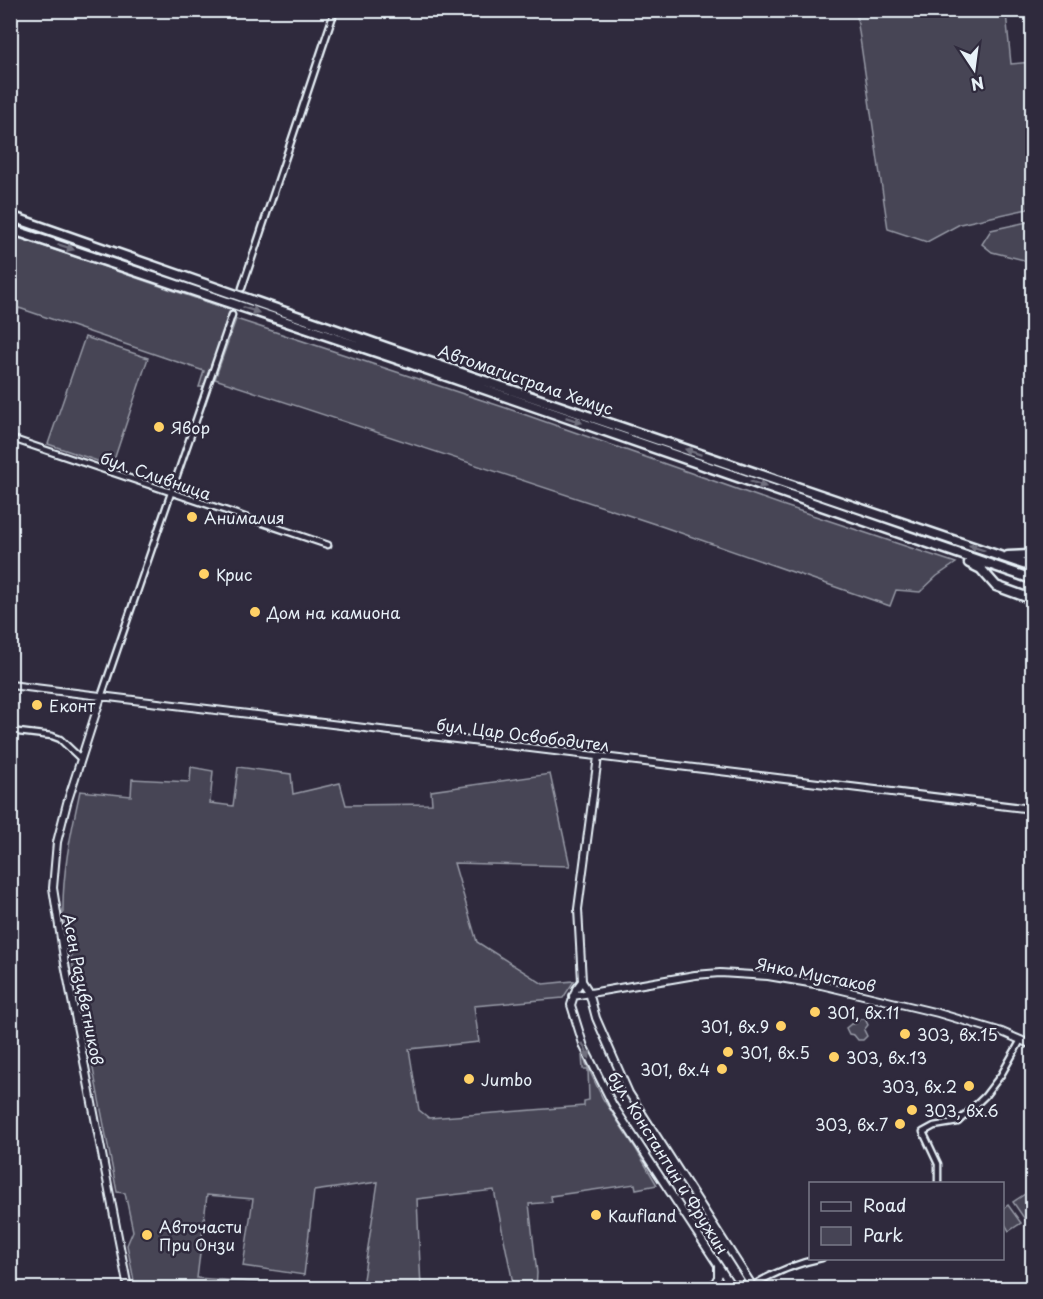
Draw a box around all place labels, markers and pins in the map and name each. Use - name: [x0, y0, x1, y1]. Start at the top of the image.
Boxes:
- place label: Явор: [171, 415, 210, 439]
- marker: Явор: [152, 420, 166, 434]
- place label: Анималия: [204, 505, 285, 529]
- marker: Анималия: [185, 510, 199, 524]
- place label: Крис: [216, 562, 252, 586]
- marker: Крис: [197, 567, 211, 581]
- place label: Дом на камиона: [266, 600, 400, 624]
- marker: Дом на камиона: [248, 605, 262, 619]
- place label: Еконт: [49, 693, 96, 717]
- marker: Еконт: [30, 698, 44, 712]
- place label: 301, вх.11: [827, 1000, 899, 1024]
- marker: 301, вх.11: [808, 1005, 822, 1019]
- place label: 301, вх.9: [700, 1014, 769, 1038]
- marker: 301, вх.9: [774, 1019, 788, 1033]
- place label: 303, вх.15: [917, 1022, 998, 1046]
- marker: 303, вх.15: [898, 1027, 912, 1041]
- place label: 301, вх.5: [740, 1040, 810, 1064]
- marker: 301, вх.5: [721, 1045, 735, 1059]
- place label: 303, вх.13: [846, 1045, 927, 1069]
- marker: 303, вх.13: [827, 1050, 841, 1064]
- place label: 301, вх.4: [640, 1057, 710, 1081]
- marker: 301, вх.4: [715, 1062, 729, 1076]
- place label: Jumbo: [481, 1067, 532, 1091]
- marker: Jumbo: [462, 1072, 476, 1086]
- place label: 303, вх.2: [882, 1074, 957, 1098]
- marker: 303, вх.2: [962, 1079, 976, 1093]
- place label: 303, вх.6: [924, 1098, 999, 1122]
- marker: 303, вх.6: [905, 1103, 919, 1117]
- place label: 303, вх.7: [815, 1112, 888, 1136]
- marker: 303, вх.7: [893, 1117, 907, 1131]
- place label: Kaufland: [608, 1203, 677, 1227]
- marker: Kaufland: [589, 1208, 603, 1222]
- place label: Авточасти При Онзи: [159, 1214, 242, 1256]
- marker: Авточасти При Онзи: [140, 1228, 154, 1242]

